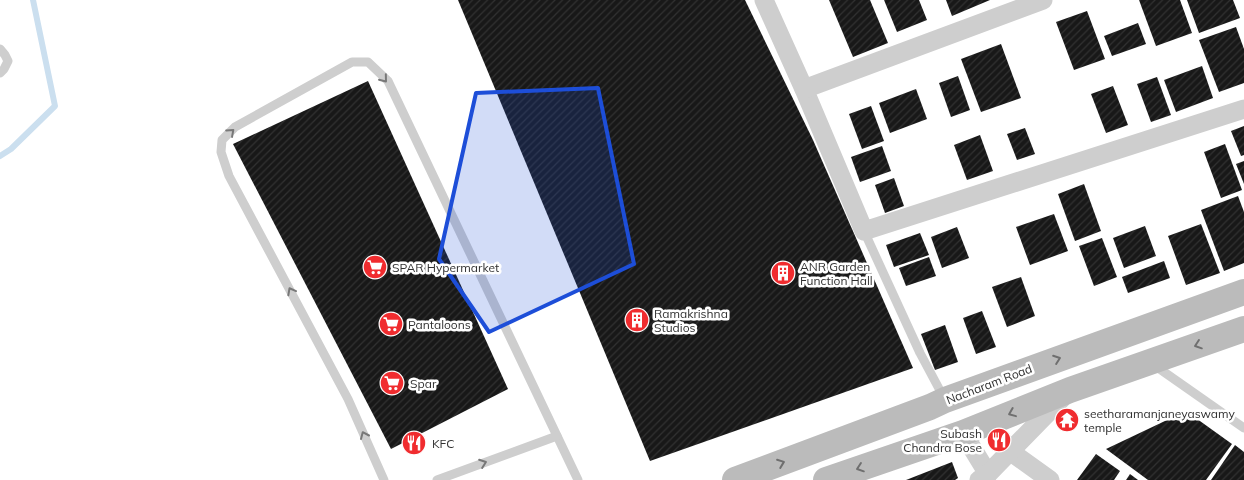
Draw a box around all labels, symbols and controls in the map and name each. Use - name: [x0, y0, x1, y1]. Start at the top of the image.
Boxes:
- one-way arrow: [379, 73, 388, 82]
- one-way arrow: [225, 128, 234, 137]
- supermarket icon: SPAR Hypermarket: [362, 254, 388, 280]
- place label: ANR Garden Function Hall: [800, 259, 873, 288]
- place label: SPAR Hypermarket: [392, 260, 499, 275]
- building icon: ANR Garden Function Hall: [770, 260, 796, 286]
- one-way arrow: [287, 287, 297, 296]
- place label: Ramakrishna Studios: [654, 306, 728, 335]
- building icon: Ramakrishna Studios: [624, 307, 650, 333]
- supermarket icon: Pantaloons: [378, 311, 404, 337]
- place label: Pantaloons: [408, 317, 471, 332]
- one-way arrow: [1194, 339, 1203, 349]
- one-way arrow: [1052, 355, 1060, 365]
- street label: Nacharam Road: [944, 361, 1034, 407]
- supermarket icon: Spar: [379, 370, 405, 396]
- place label: Spar: [410, 376, 437, 391]
- place label: seetharamanjaneyaswamy temple: [1084, 406, 1236, 435]
- one-way arrow: [1009, 407, 1017, 417]
- temple icon: seetharamanjaneyaswamy temple: [1054, 407, 1080, 433]
- place label: Subash Chandra Bose: [903, 426, 982, 455]
- restaurant icon: Subash Chandra Bose: [986, 427, 1012, 453]
- restaurant icon: KFC: [401, 430, 427, 456]
- one-way arrow: [360, 431, 371, 440]
- place label: KFC: [432, 436, 454, 451]
- one-way arrow: [478, 459, 487, 469]
- one-way arrow: [776, 459, 785, 469]
- one-way arrow: [856, 462, 865, 472]

